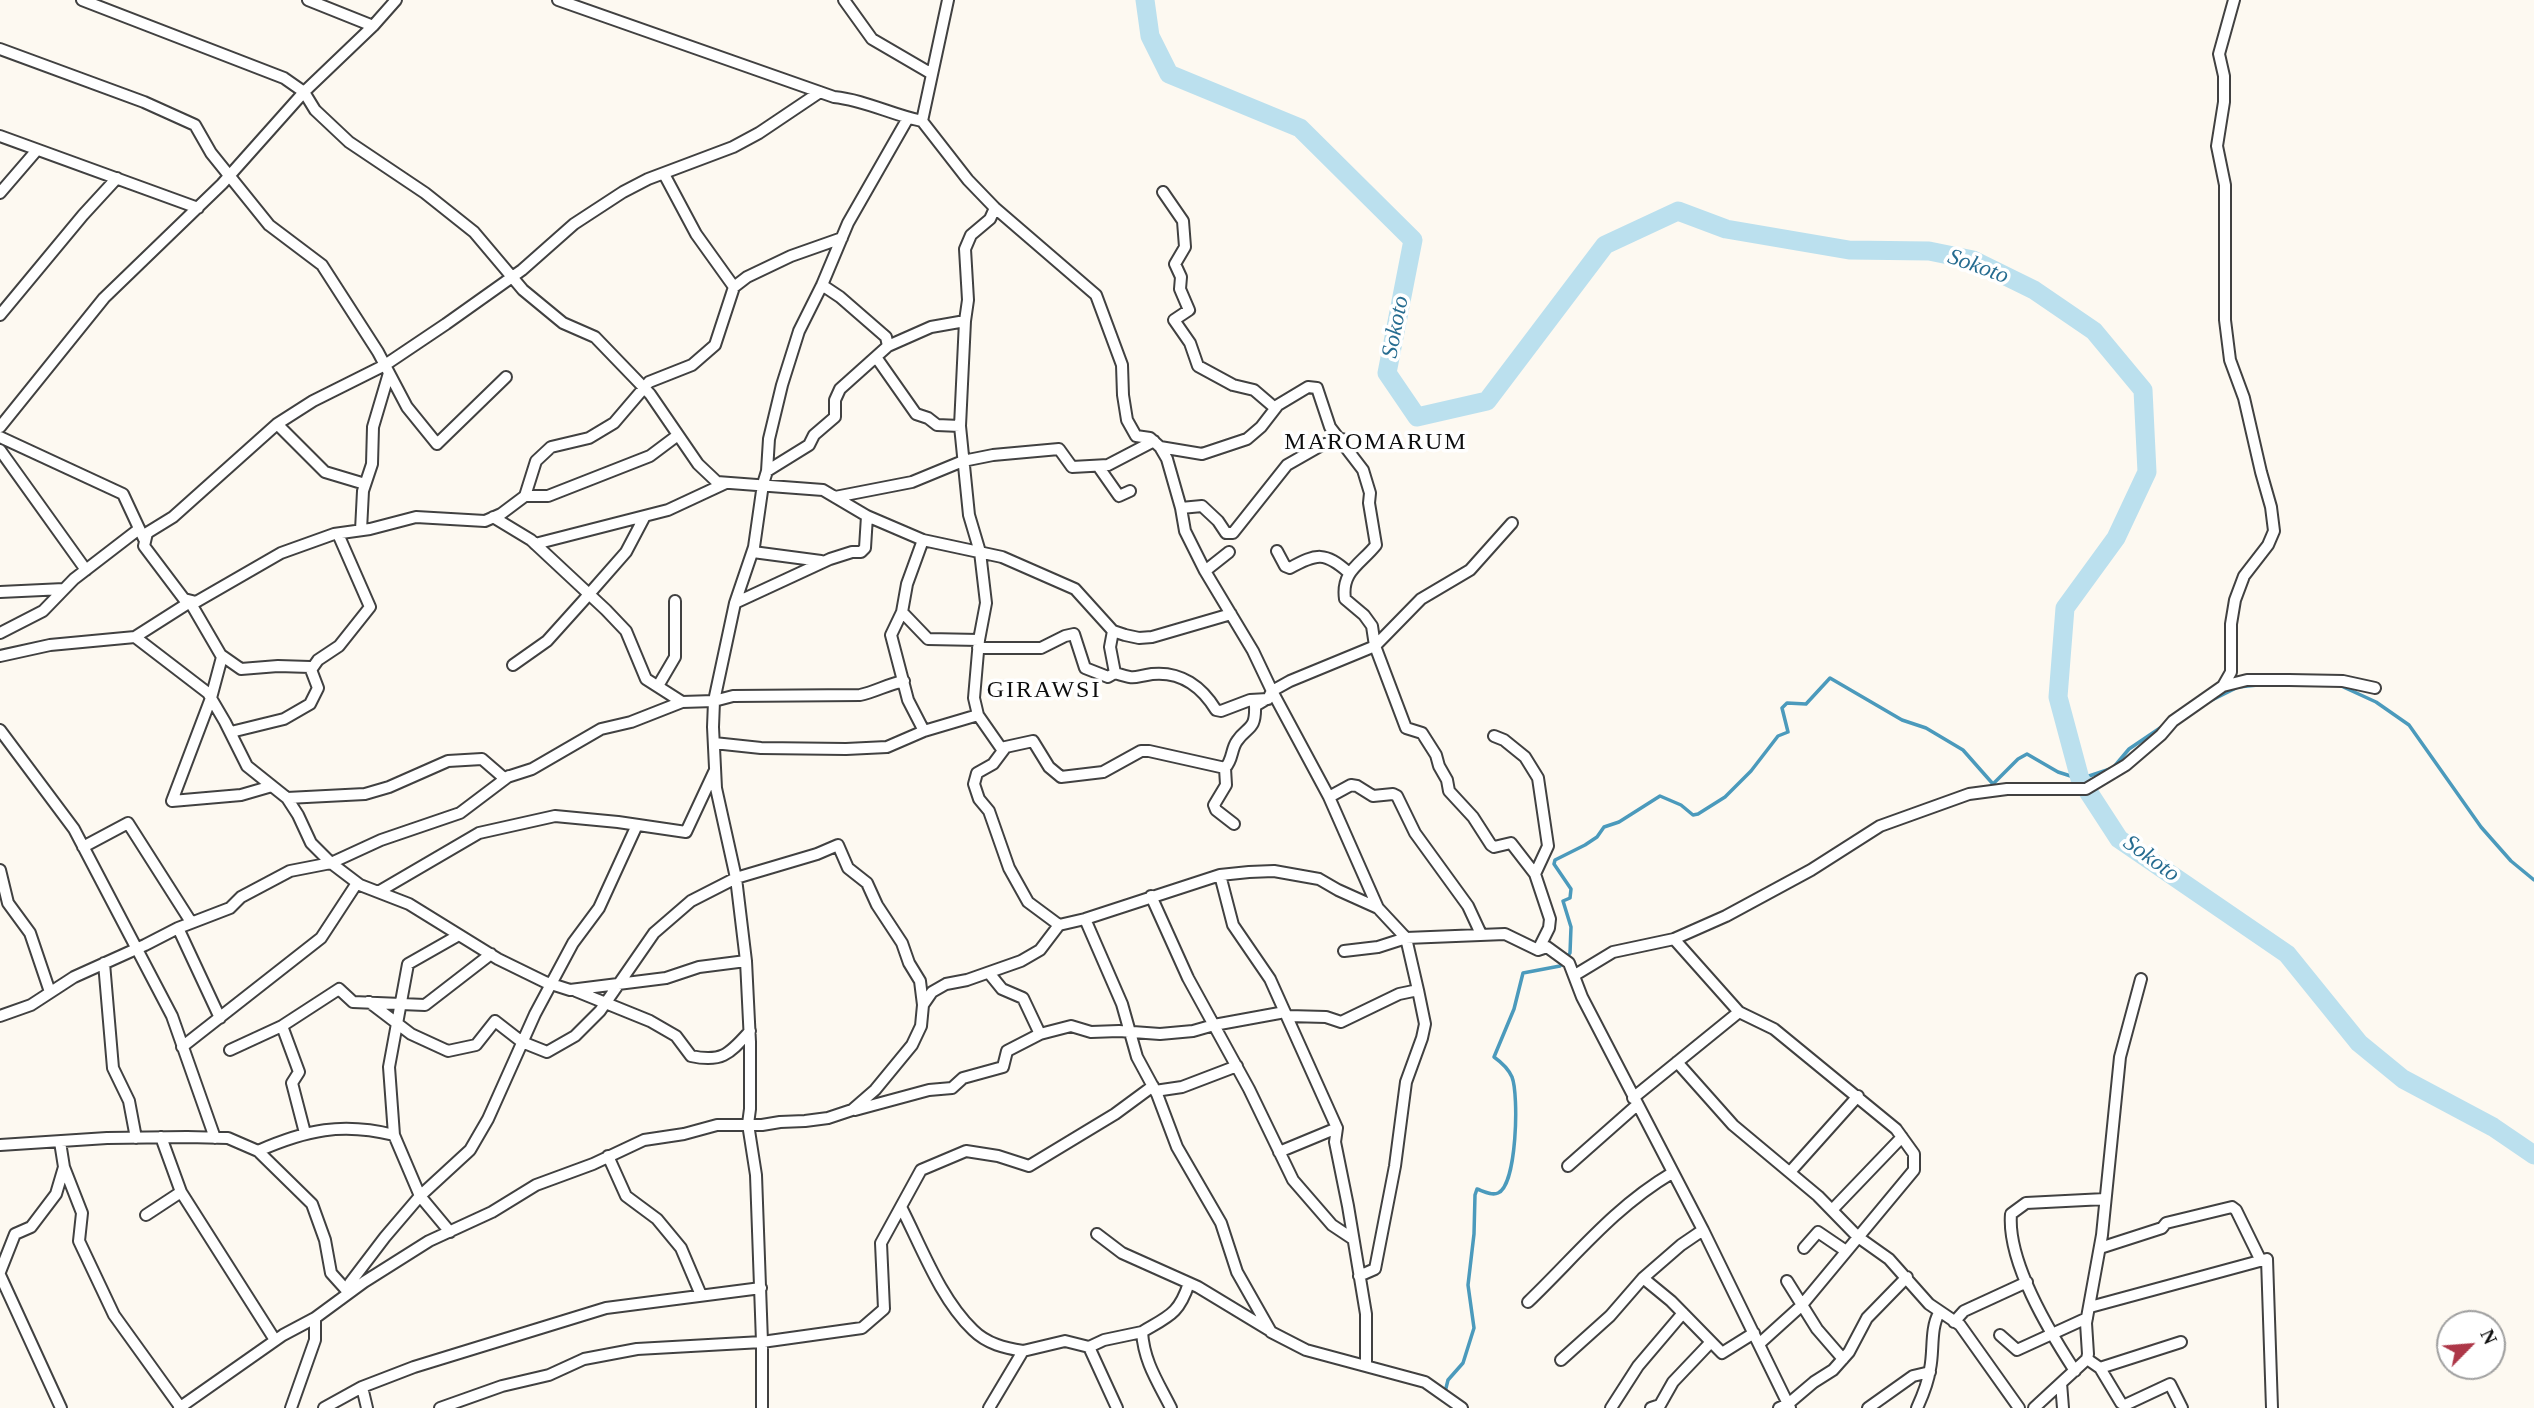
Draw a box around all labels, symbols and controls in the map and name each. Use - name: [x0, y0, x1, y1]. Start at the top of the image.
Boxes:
- water label: Sokoto: [1944, 243, 2012, 291]
- water label: Sokoto: [1376, 294, 1416, 360]
- district label: MAROMARUM: [1285, 429, 1467, 457]
- district label: GIRAWSI: [988, 677, 1100, 705]
- water label: Sokoto: [2118, 829, 2184, 889]
- north arrow: [2436, 1310, 2506, 1380]
- text: N: [2476, 1326, 2501, 1347]

